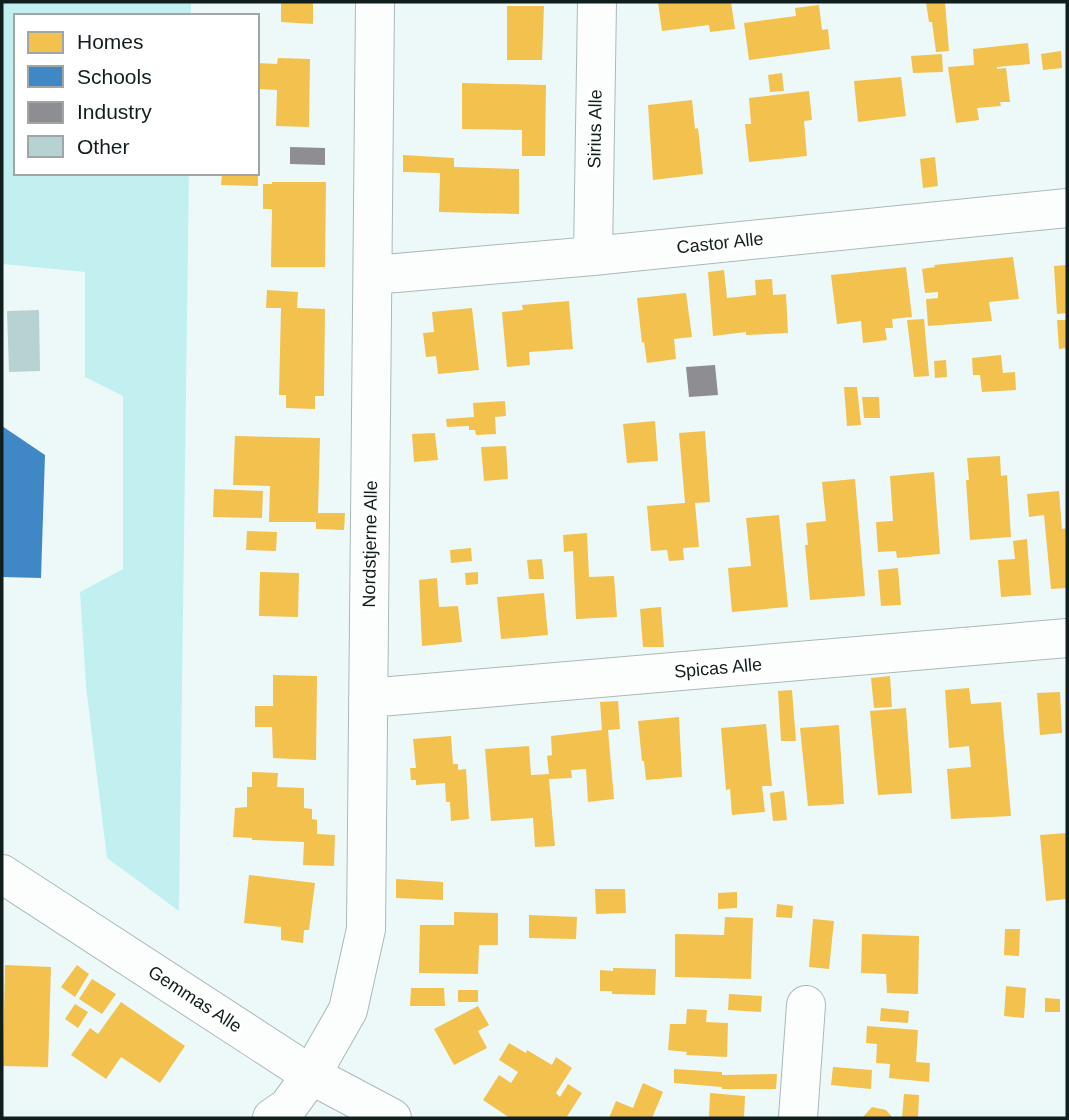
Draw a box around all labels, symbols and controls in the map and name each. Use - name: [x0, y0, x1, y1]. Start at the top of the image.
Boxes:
- legend: [14, 14, 259, 175]
- text: Homes: [77, 30, 144, 53]
- text: Schools: [77, 65, 152, 88]
- street label: Sirius Alle: [584, 89, 606, 169]
- text: Industry: [77, 100, 152, 123]
- text: Other: [77, 135, 130, 158]
- street label: Castor Alle: [676, 229, 764, 257]
- street label: Nordstjerne Alle: [359, 480, 381, 608]
- street label: Spicas Alle: [673, 654, 763, 682]
- street label: Gemmas Alle: [145, 961, 245, 1037]

